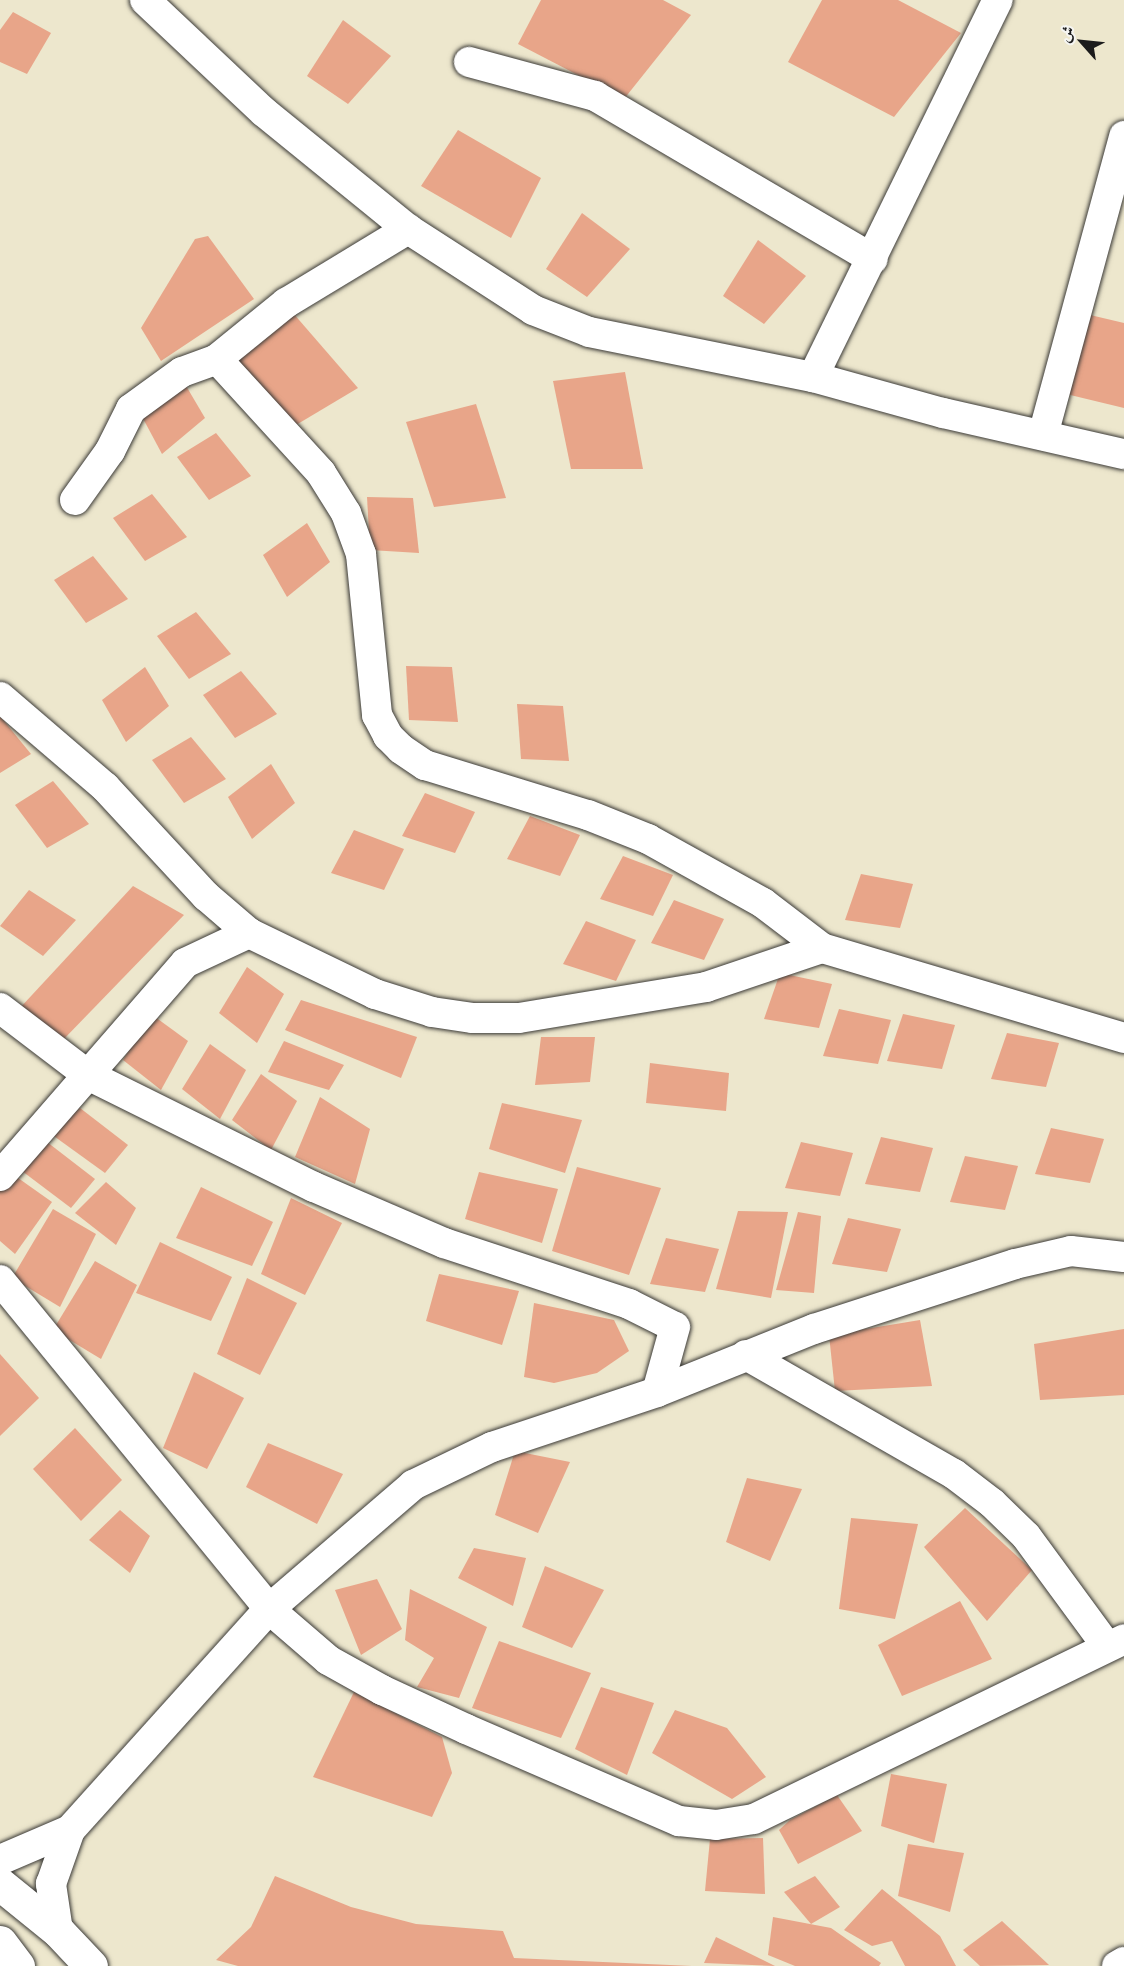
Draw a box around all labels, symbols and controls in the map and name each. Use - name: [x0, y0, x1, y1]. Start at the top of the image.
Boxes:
- north arrow: [1052, 12, 1112, 72]
- text: ش: [1052, 21, 1080, 46]

